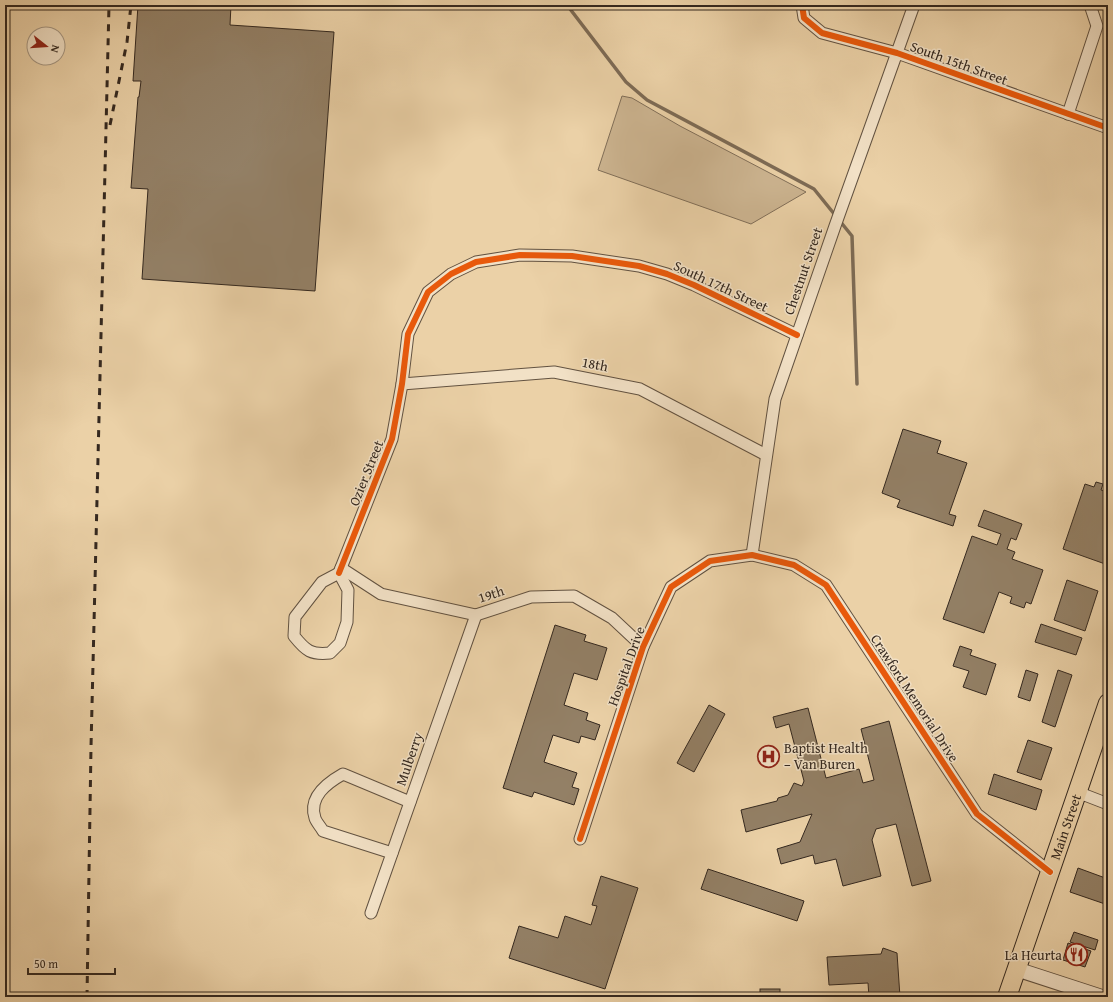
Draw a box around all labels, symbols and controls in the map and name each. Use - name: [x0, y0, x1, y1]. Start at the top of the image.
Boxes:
- north arrow: [26, 26, 66, 66]
- street label: South 15th Street: [908, 36, 1010, 90]
- text: N: [47, 43, 64, 55]
- street label: Chestnut Street: [779, 224, 827, 317]
- street label: South 17th Street: [670, 255, 772, 317]
- street label: 18th: [580, 352, 610, 376]
- street label: Ozier Street: [344, 437, 388, 509]
- street label: 19th: [475, 580, 507, 608]
- street label: Hospital Drive: [602, 623, 650, 709]
- street label: Crawford Memorial Drive: [866, 630, 964, 766]
- street label: Mulberry: [391, 730, 427, 788]
- place label: Baptist Health – Van Buren: [784, 738, 868, 774]
- hospital icon: Baptist Health – Van Buren: [756, 743, 782, 769]
- street label: Main Street: [1045, 791, 1086, 862]
- restaurant icon: La Heurta: [1064, 942, 1090, 968]
- place label: La Heurta: [1005, 945, 1062, 965]
- scale bar: [28, 950, 115, 976]
- text: 50 m: [34, 955, 58, 972]

